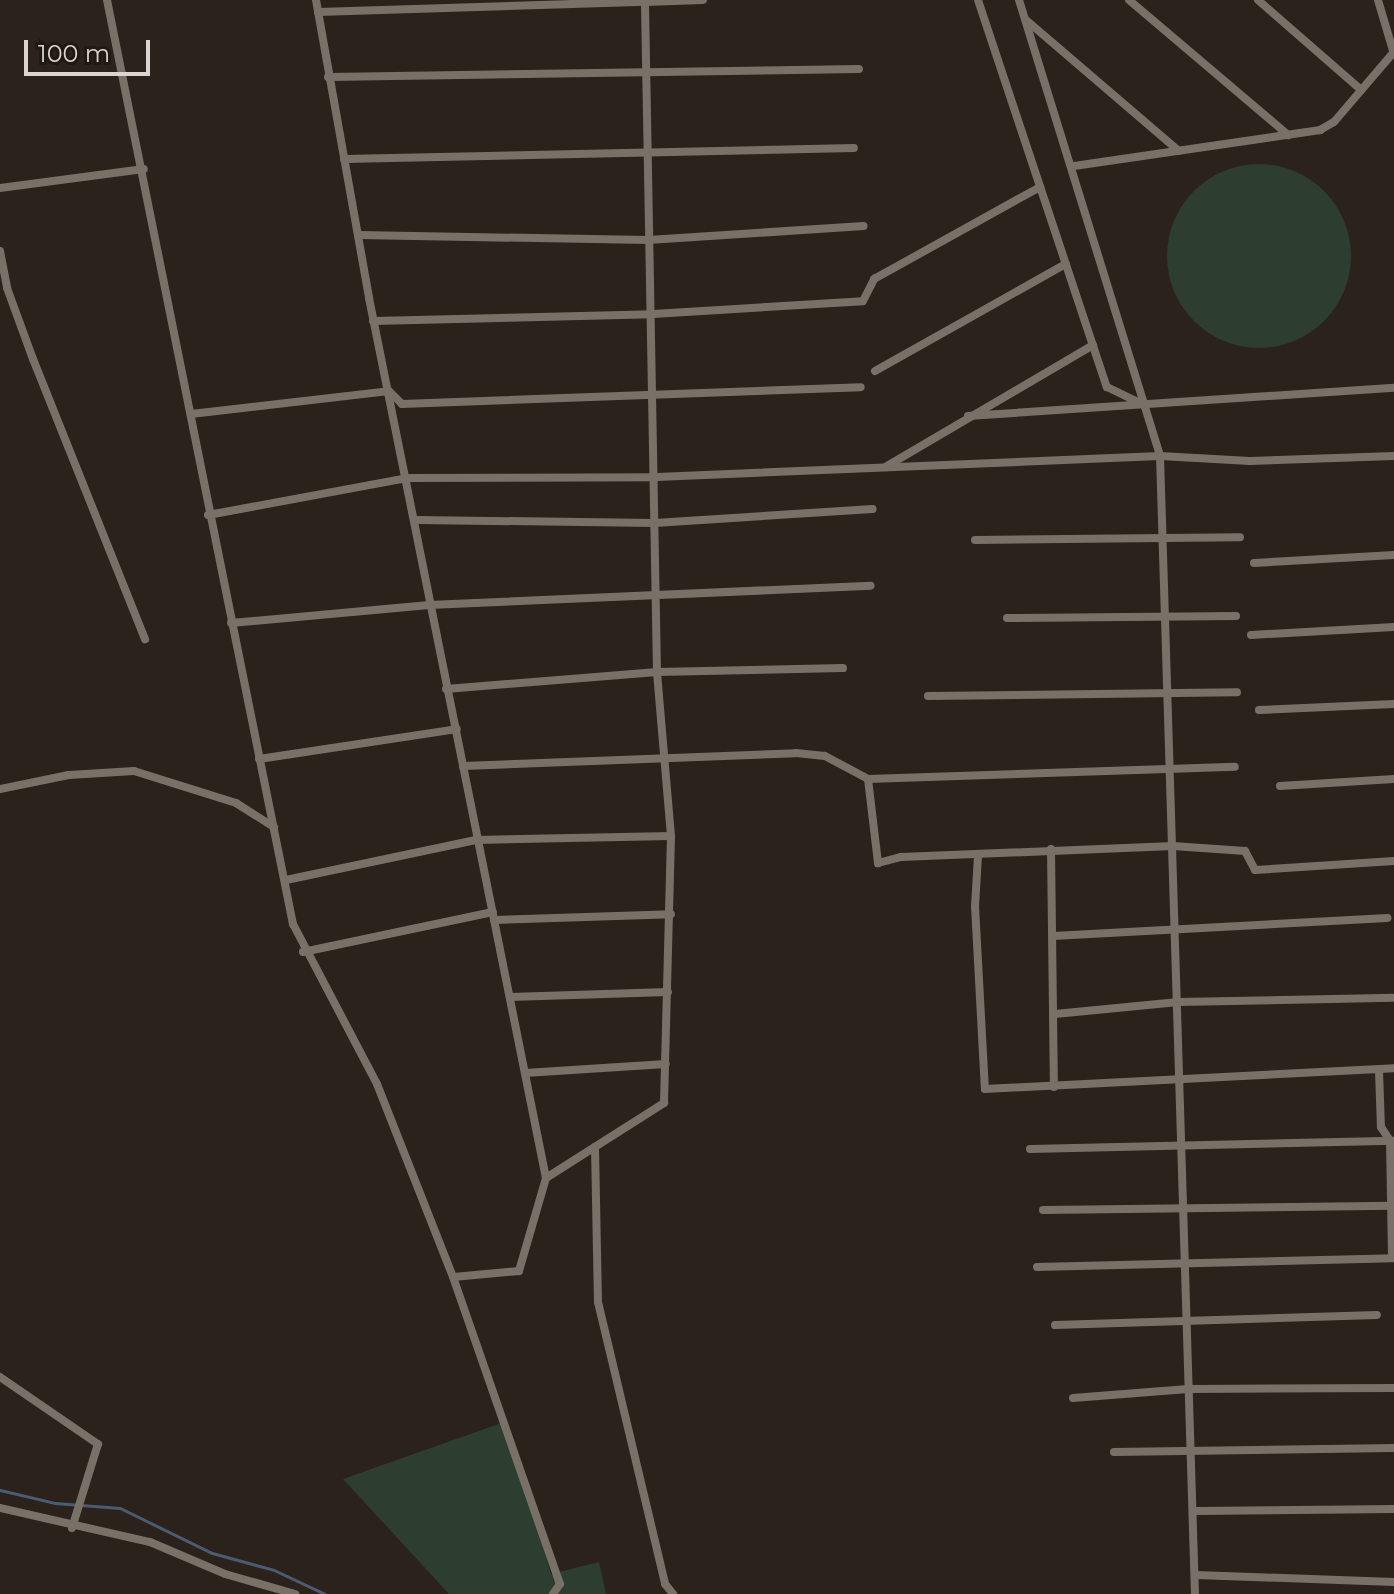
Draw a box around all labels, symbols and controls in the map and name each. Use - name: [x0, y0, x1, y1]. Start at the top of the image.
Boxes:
- scale bar: [28, 24, 154, 74]
- text: 100 m: [38, 39, 110, 68]

